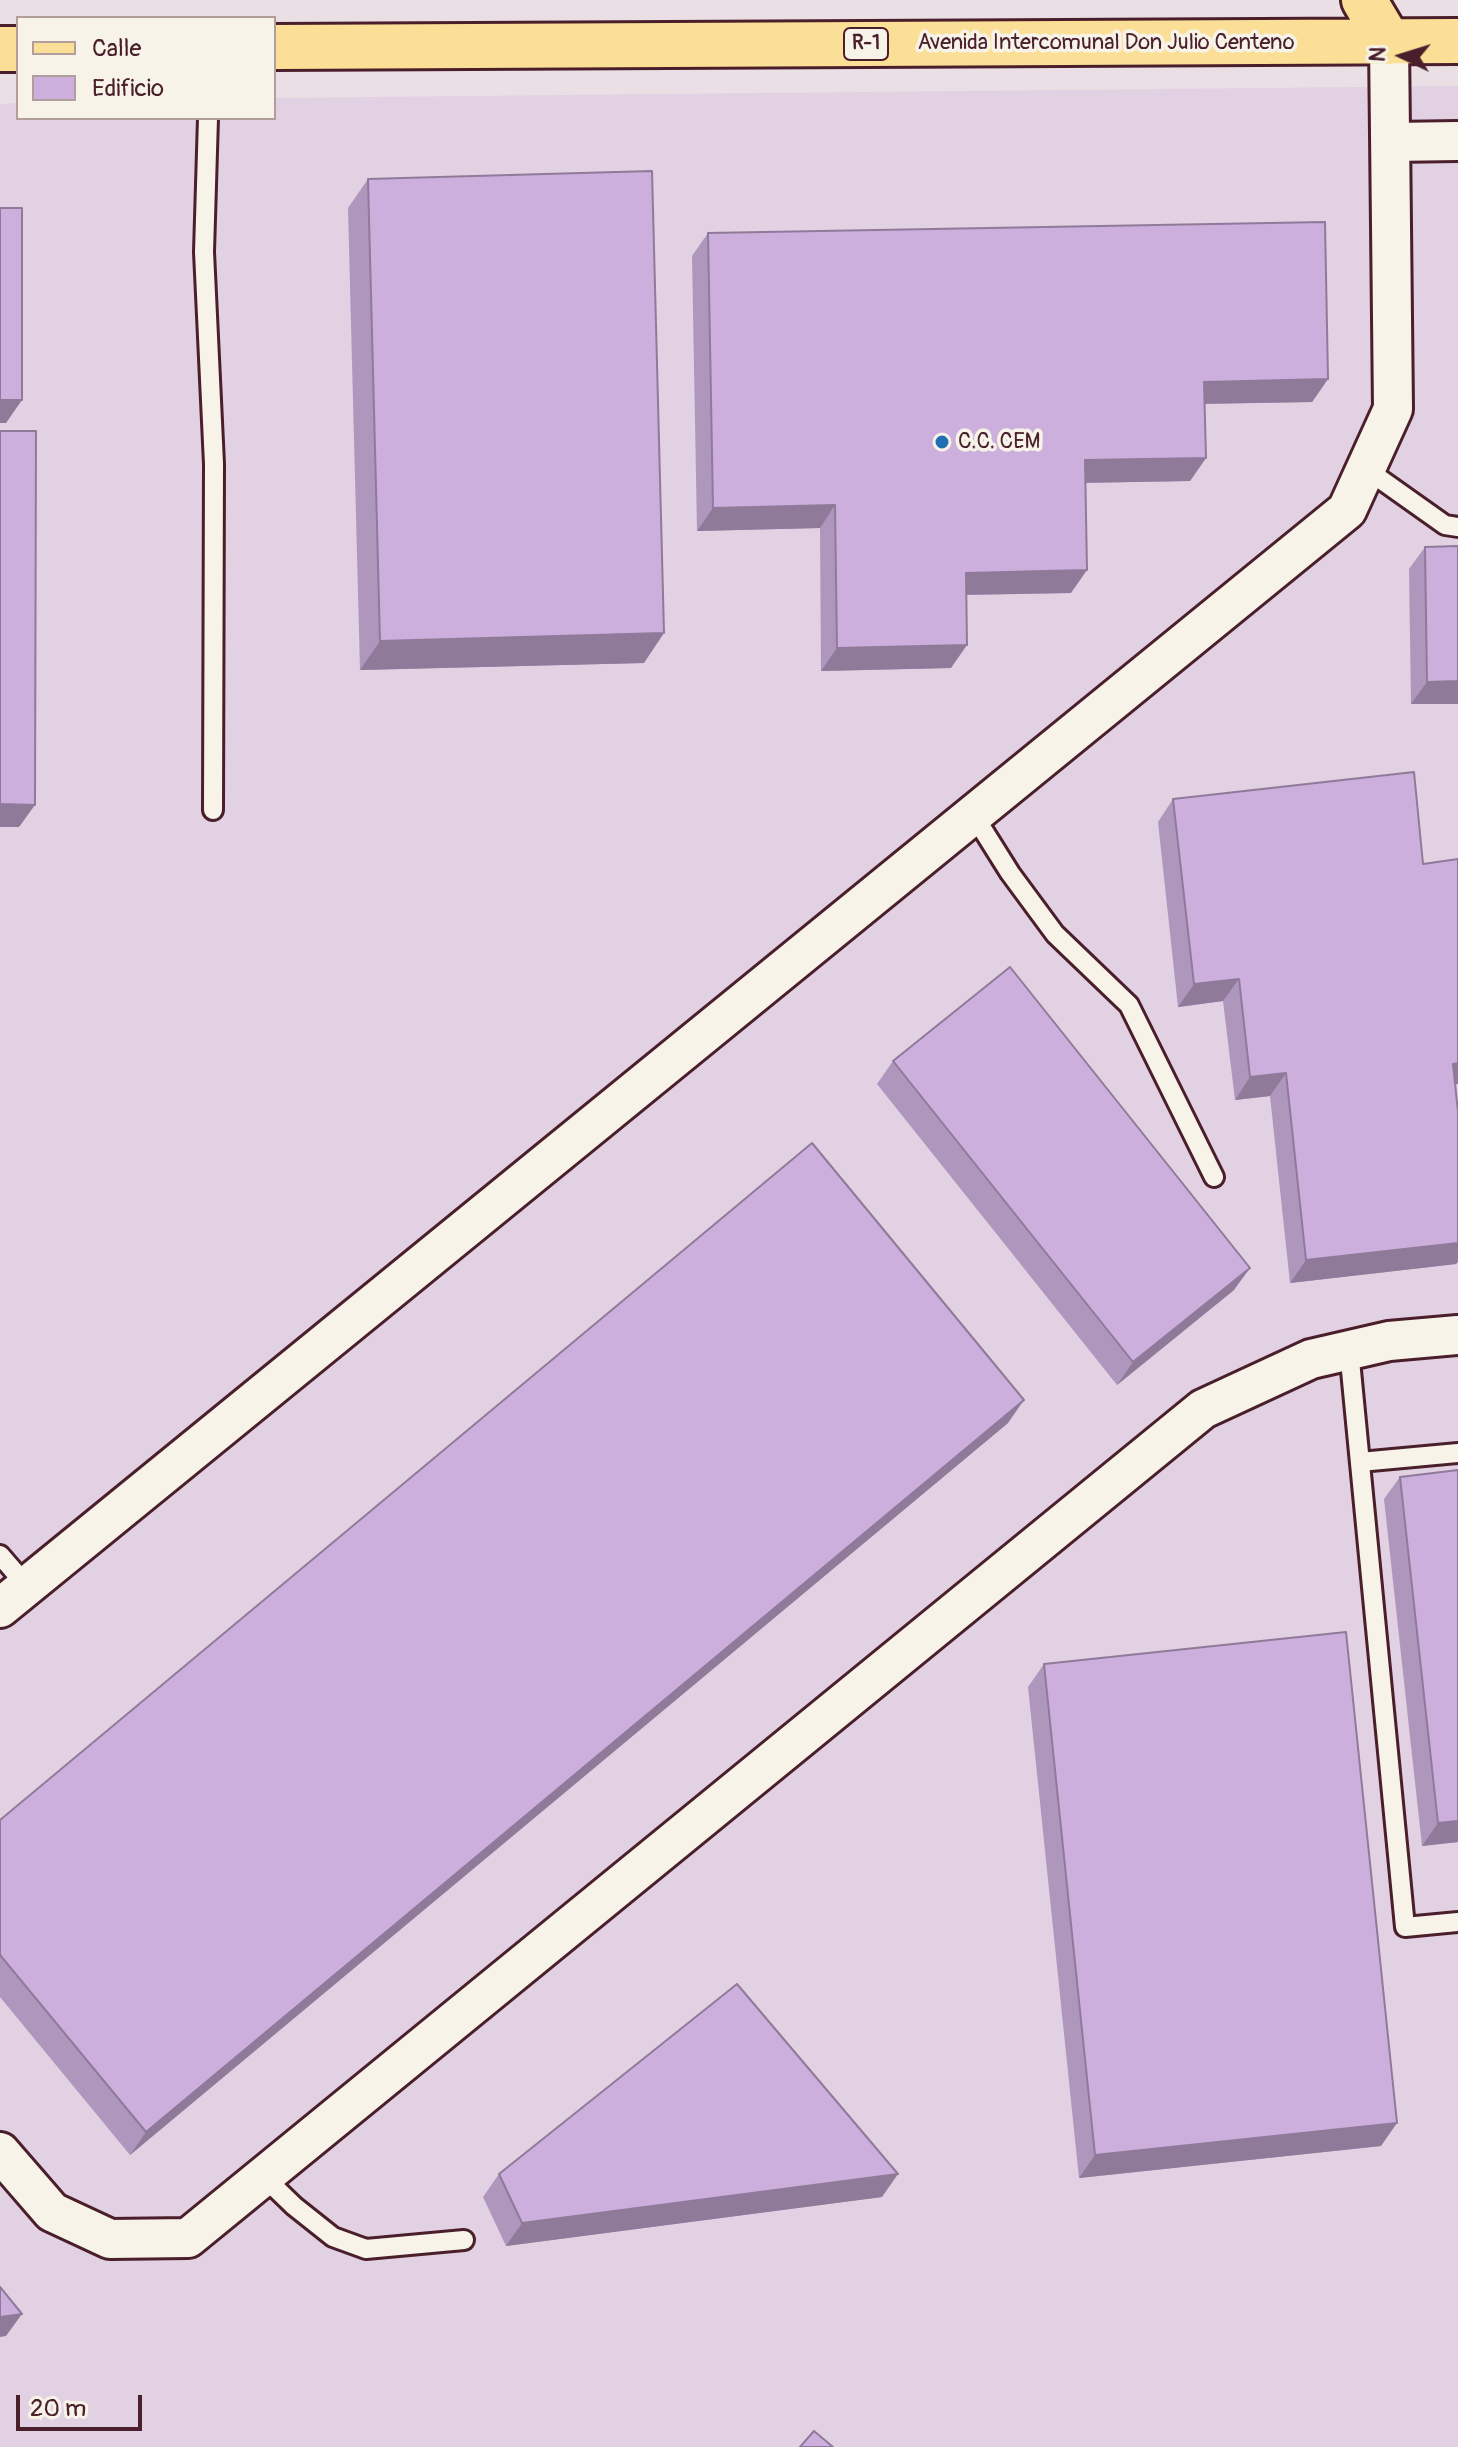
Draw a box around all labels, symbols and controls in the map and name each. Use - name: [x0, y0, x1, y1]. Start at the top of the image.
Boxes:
- legend: [16, 16, 276, 120]
- north arrow: [1362, 16, 1442, 96]
- road number: R-1: [844, 28, 888, 60]
- street label: Avenida Intercomunal Don Julio Centeno: [917, 30, 1295, 56]
- text: Calle: [92, 34, 141, 63]
- text: N: [1364, 46, 1393, 63]
- text: Edificio: [92, 74, 164, 103]
- place label: C.C. CEM: [958, 429, 1040, 455]
- marker: C.C. CEM: [933, 433, 951, 451]
- scale bar: [20, 2379, 146, 2429]
- text: 20 m: [30, 2394, 86, 2423]

